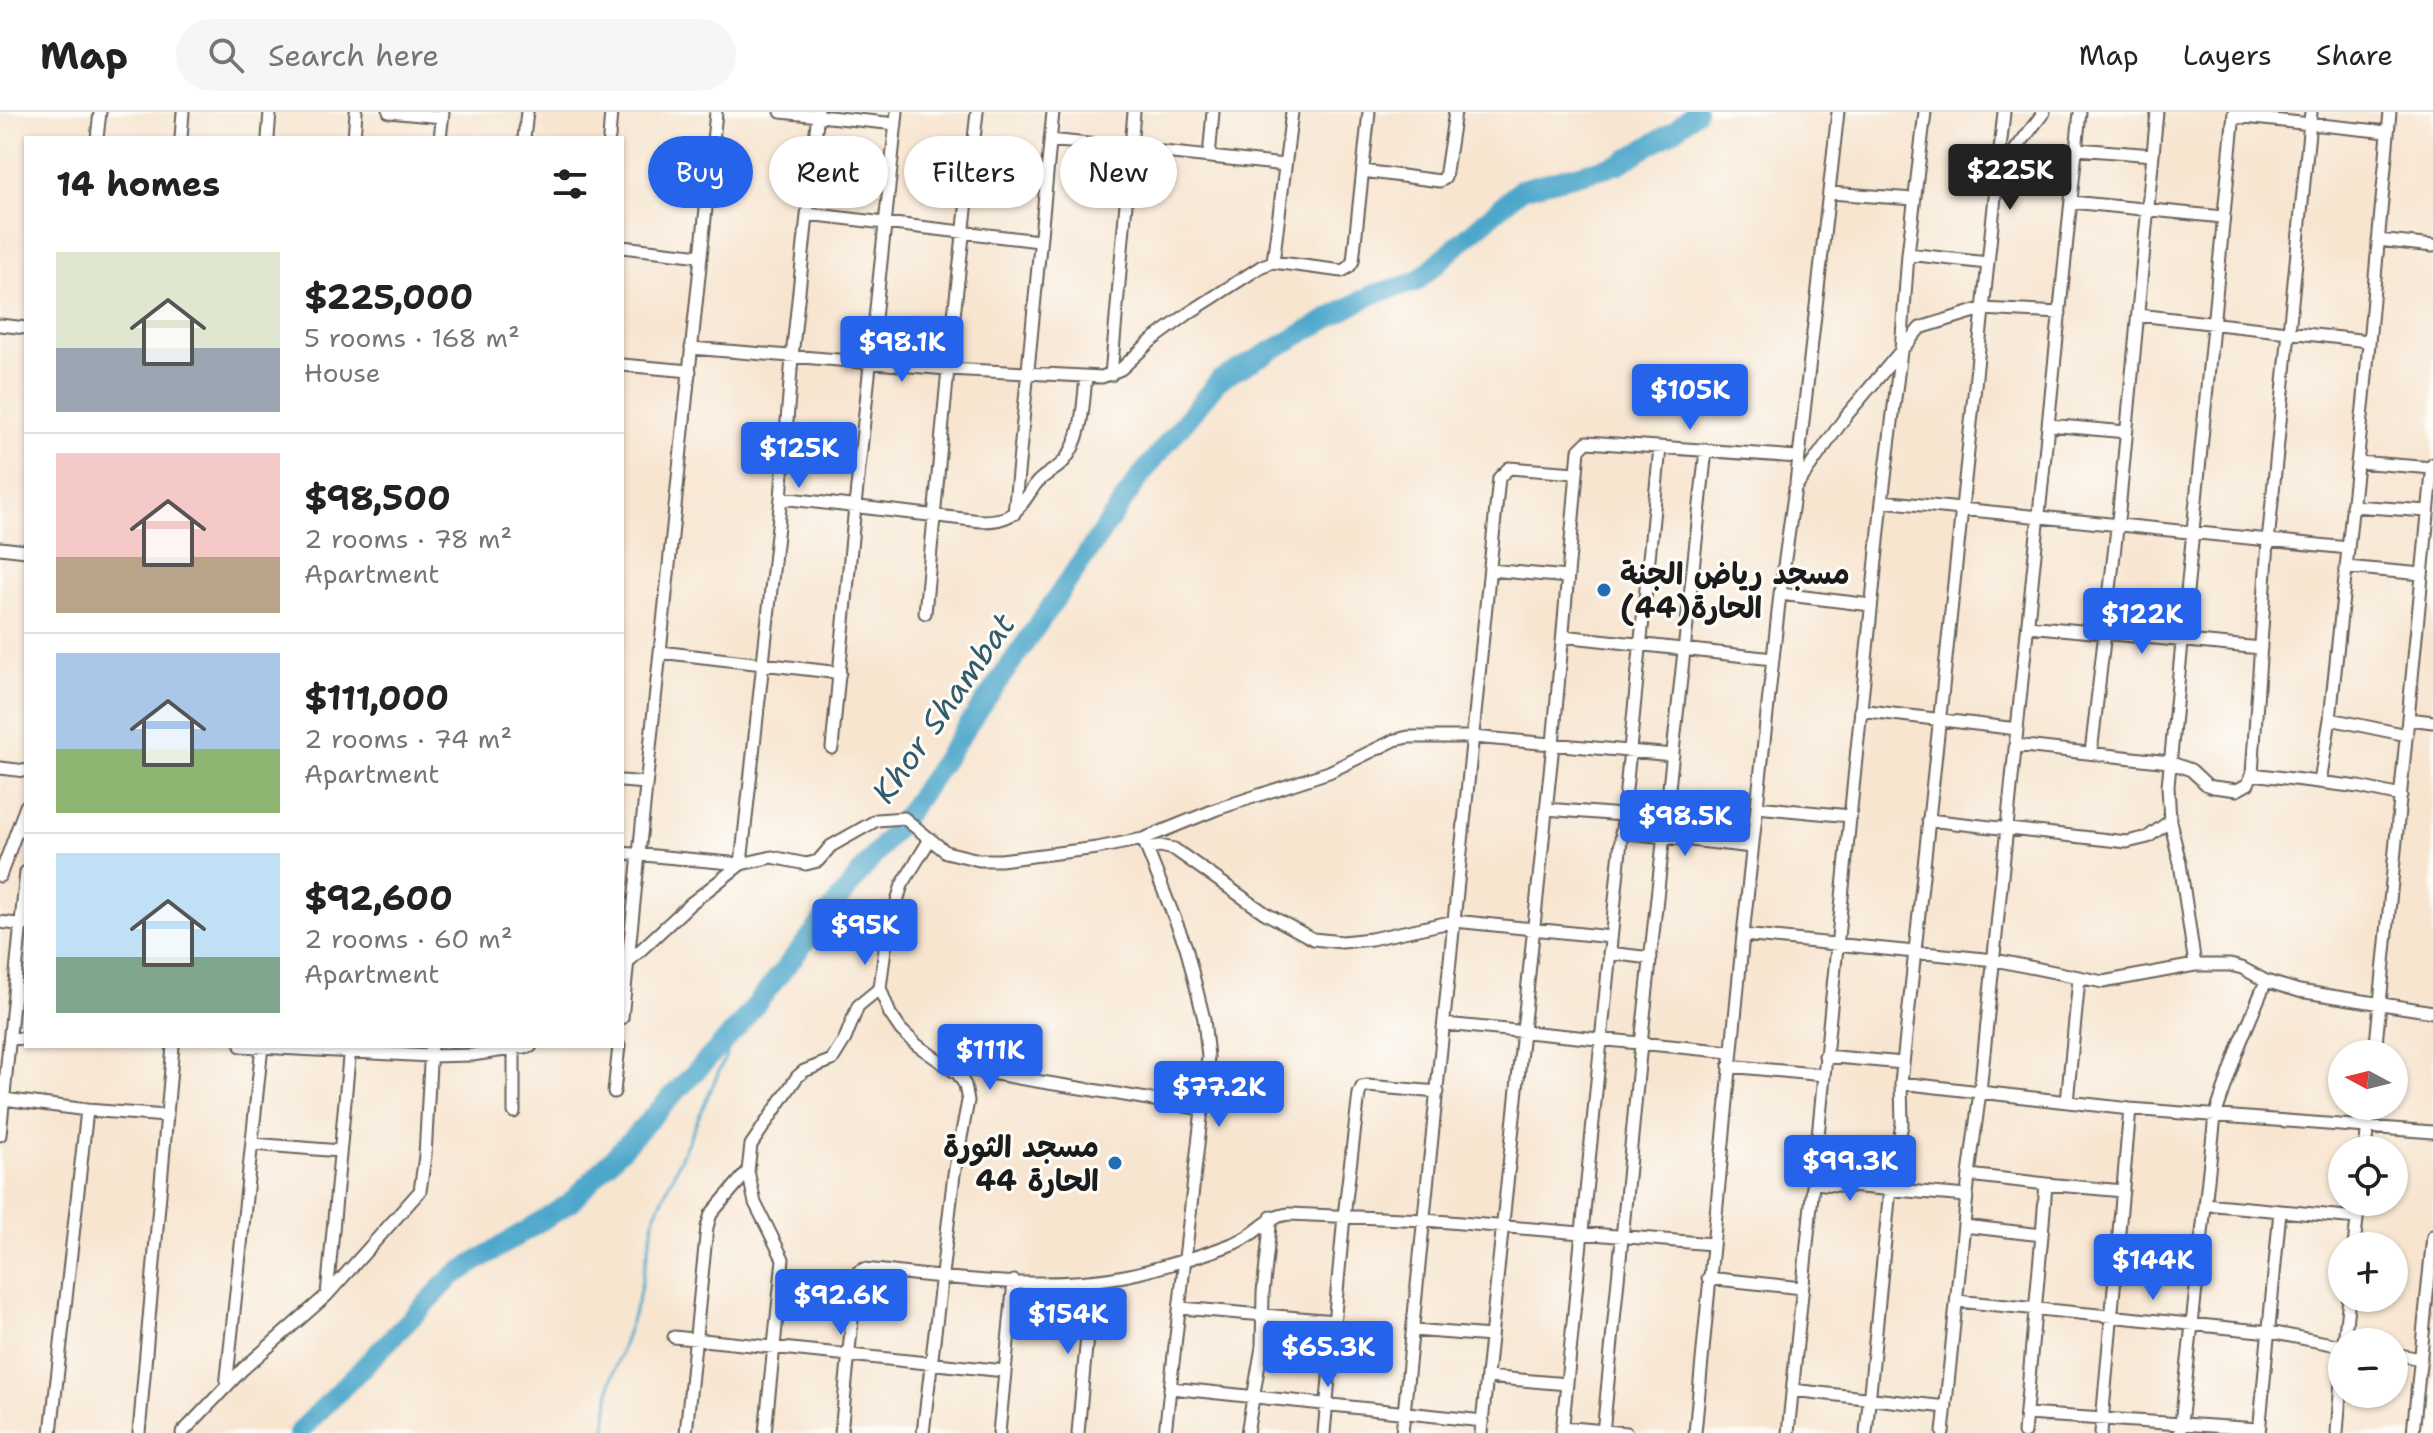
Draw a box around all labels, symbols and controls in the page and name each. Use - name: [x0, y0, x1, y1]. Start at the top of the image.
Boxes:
- search box: [176, 19, 736, 91]
- text: Map: [40, 30, 128, 81]
- icon: search: [204, 33, 248, 77]
- text: Search here: [268, 35, 439, 76]
- text: Map: [2079, 36, 2139, 74]
- text: Layers: [2183, 36, 2272, 74]
- text: Share: [2316, 36, 2393, 74]
- chip: Buy: [648, 136, 753, 208]
- chip: Rent: [769, 136, 888, 208]
- chip: Filters: [904, 136, 1044, 208]
- chip: New: [1060, 136, 1177, 208]
- pin: $225K: [1954, 144, 2066, 212]
- text: $225K: [1966, 152, 2054, 187]
- text: 14 homes: [56, 161, 220, 207]
- icon: filters: [548, 162, 592, 206]
- text: $225,000: [304, 274, 473, 320]
- icon: home: [120, 284, 216, 380]
- pin: $98.1K: [837, 316, 967, 384]
- text: 5 rooms · 168 m²: [304, 320, 520, 355]
- text: $98.1K: [858, 324, 946, 359]
- text: House: [304, 355, 380, 390]
- pin: $105K: [1634, 364, 1746, 432]
- text: $105K: [1650, 372, 1730, 407]
- pin: $125K: [743, 422, 855, 490]
- text: $125K: [759, 430, 839, 465]
- text: $98,500: [304, 475, 451, 521]
- icon: home: [120, 485, 216, 581]
- text: 2 rooms · 78 m²: [304, 521, 512, 556]
- place label: مسجد رياض الجنة الحارة(44): [1620, 553, 1850, 628]
- text: Apartment: [304, 556, 440, 591]
- marker: مسجد رياض الجنة الحارة(44): [1595, 581, 1613, 599]
- pin: $122K: [2086, 588, 2198, 656]
- text: $122K: [2101, 596, 2183, 631]
- water label: Khor Shambat: [862, 604, 1025, 812]
- text: $111,000: [304, 675, 449, 721]
- icon: home: [120, 685, 216, 781]
- text: 2 rooms · 74 m²: [304, 721, 512, 756]
- text: Apartment: [304, 756, 440, 791]
- pin: $98.5K: [1620, 790, 1750, 858]
- text: $98.5K: [1638, 798, 1732, 833]
- text: $92,600: [304, 875, 453, 921]
- icon: home: [120, 885, 216, 981]
- pin: $95K: [818, 899, 912, 967]
- text: $95K: [830, 907, 900, 942]
- text: 2 rooms · 60 m²: [304, 921, 513, 956]
- text: Apartment: [304, 956, 440, 991]
- pin: $111K: [934, 1024, 1046, 1092]
- text: $111K: [956, 1032, 1024, 1067]
- north arrow: [2328, 1040, 2408, 1120]
- map controls: [2328, 1040, 2408, 1408]
- pin: $77.2K: [1154, 1061, 1284, 1129]
- text: $77.2K: [1172, 1069, 1266, 1104]
- place label: مسجد الثورة الحارة 44: [943, 1126, 1099, 1201]
- pin: $99.3K: [1785, 1135, 1915, 1203]
- button: locate: [2328, 1136, 2408, 1216]
- text: $99.3K: [1802, 1143, 1898, 1178]
- marker: مسجد الثورة الحارة 44: [1106, 1154, 1124, 1172]
- button: +: [2328, 1232, 2408, 1312]
- pin: $144K: [2097, 1234, 2209, 1302]
- text: $144K: [2112, 1242, 2194, 1277]
- pin: $92.6K: [776, 1269, 906, 1337]
- text: $92.6K: [793, 1277, 889, 1312]
- pin: $154K: [1012, 1288, 1124, 1356]
- text: $154K: [1028, 1296, 1108, 1331]
- pin: $65.3K: [1263, 1321, 1393, 1389]
- button: −: [2328, 1328, 2408, 1408]
- text: $65.3K: [1281, 1329, 1375, 1364]

